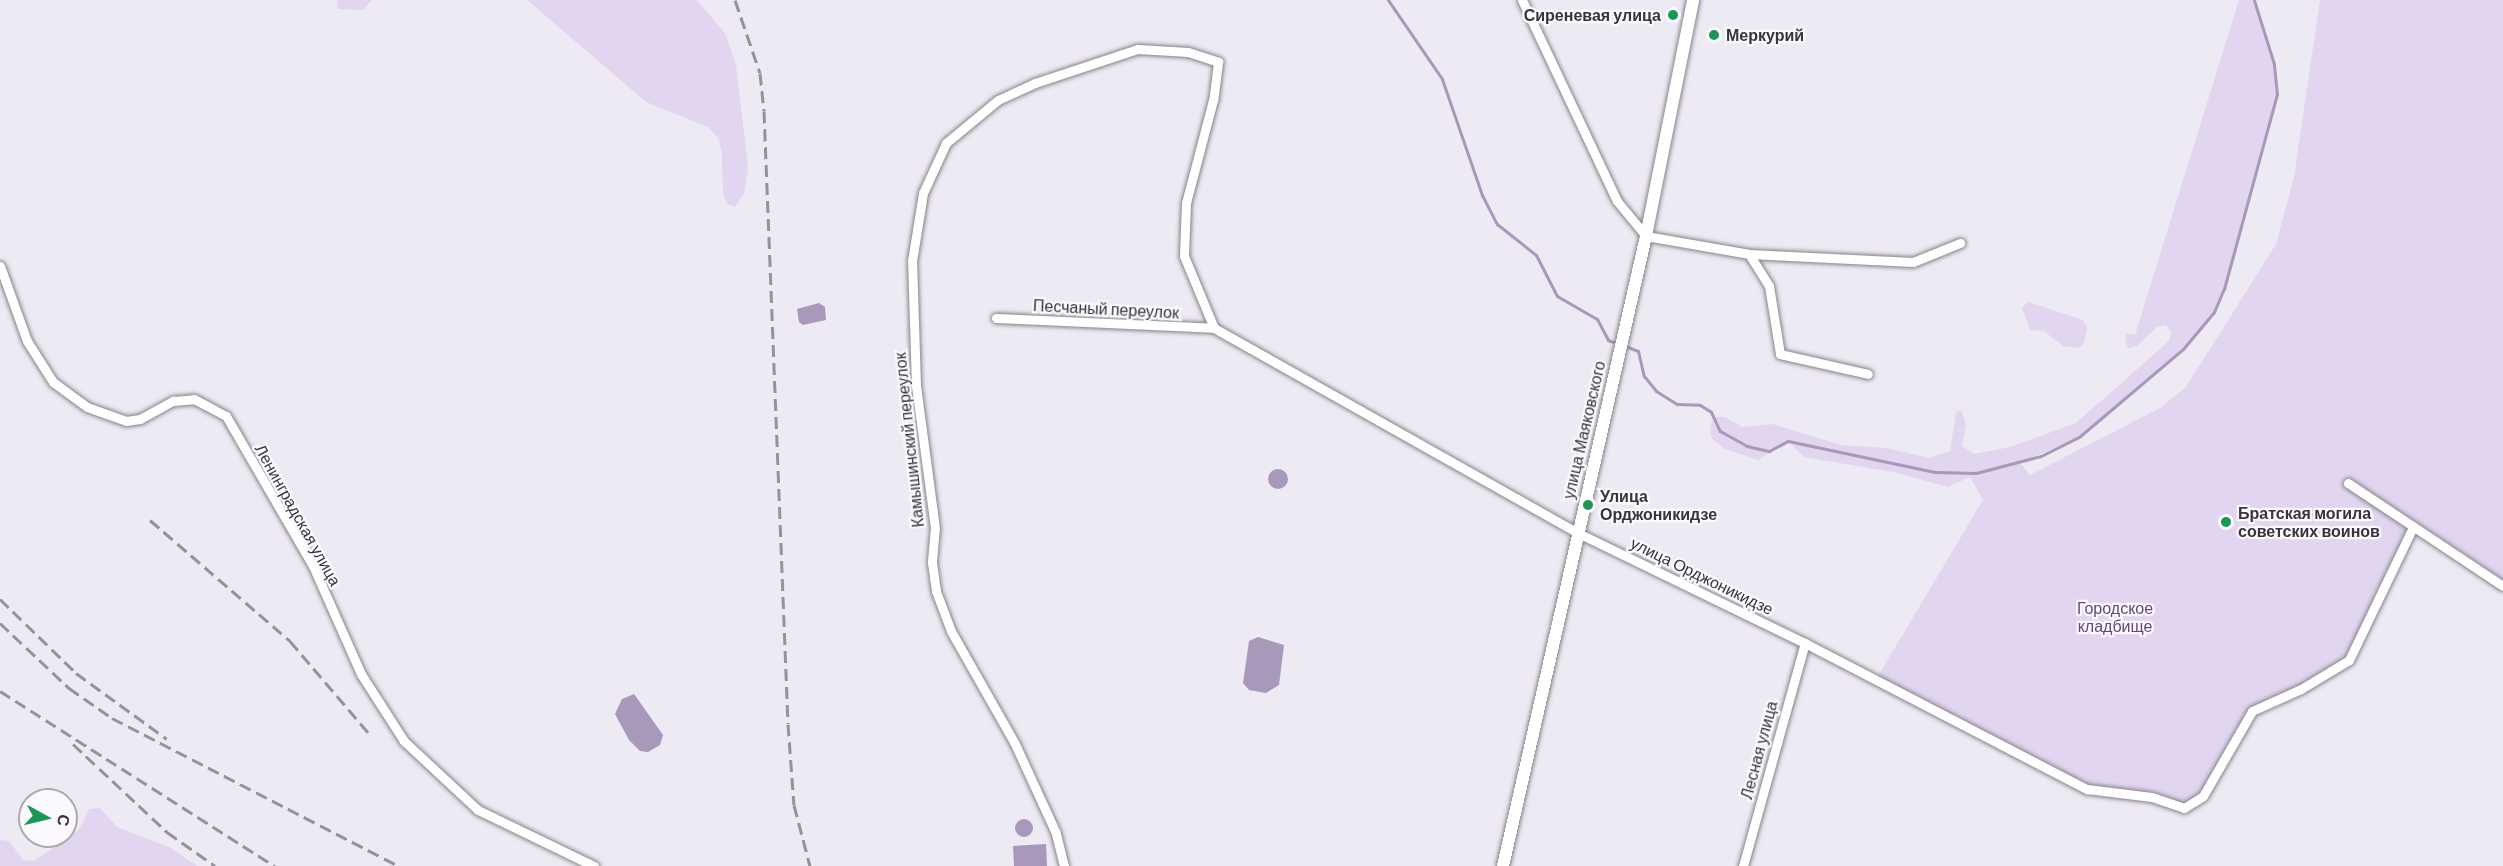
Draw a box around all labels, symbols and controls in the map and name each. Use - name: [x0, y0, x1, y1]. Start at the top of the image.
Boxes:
- place label: Сиреневая улица: [1524, 5, 1661, 25]
- marker: Сиреневая улица: [1666, 8, 1680, 22]
- place label: Меркурий: [1726, 25, 1804, 45]
- marker: Меркурий: [1707, 28, 1721, 42]
- street label: Песчаный переулок: [1033, 296, 1179, 322]
- street label: Камышинский переулок: [890, 352, 928, 528]
- street label: улица Маяковского: [1559, 359, 1609, 501]
- street label: Ленинградская улица: [251, 441, 345, 589]
- place label: Улица Орджоникидзе: [1600, 486, 1717, 524]
- marker: Улица Орджоникидзе: [1581, 498, 1595, 512]
- place label: Братская могила советских воинов: [2238, 503, 2380, 541]
- marker: Братская могила советских воинов: [2219, 515, 2233, 529]
- street label: улица Орджоникидзе: [1628, 533, 1776, 619]
- park label: Городское кладбище: [2077, 598, 2153, 636]
- street label: Лесная улица: [1737, 699, 1781, 801]
- north arrow: [18, 788, 78, 848]
- text: С: [54, 813, 75, 827]

